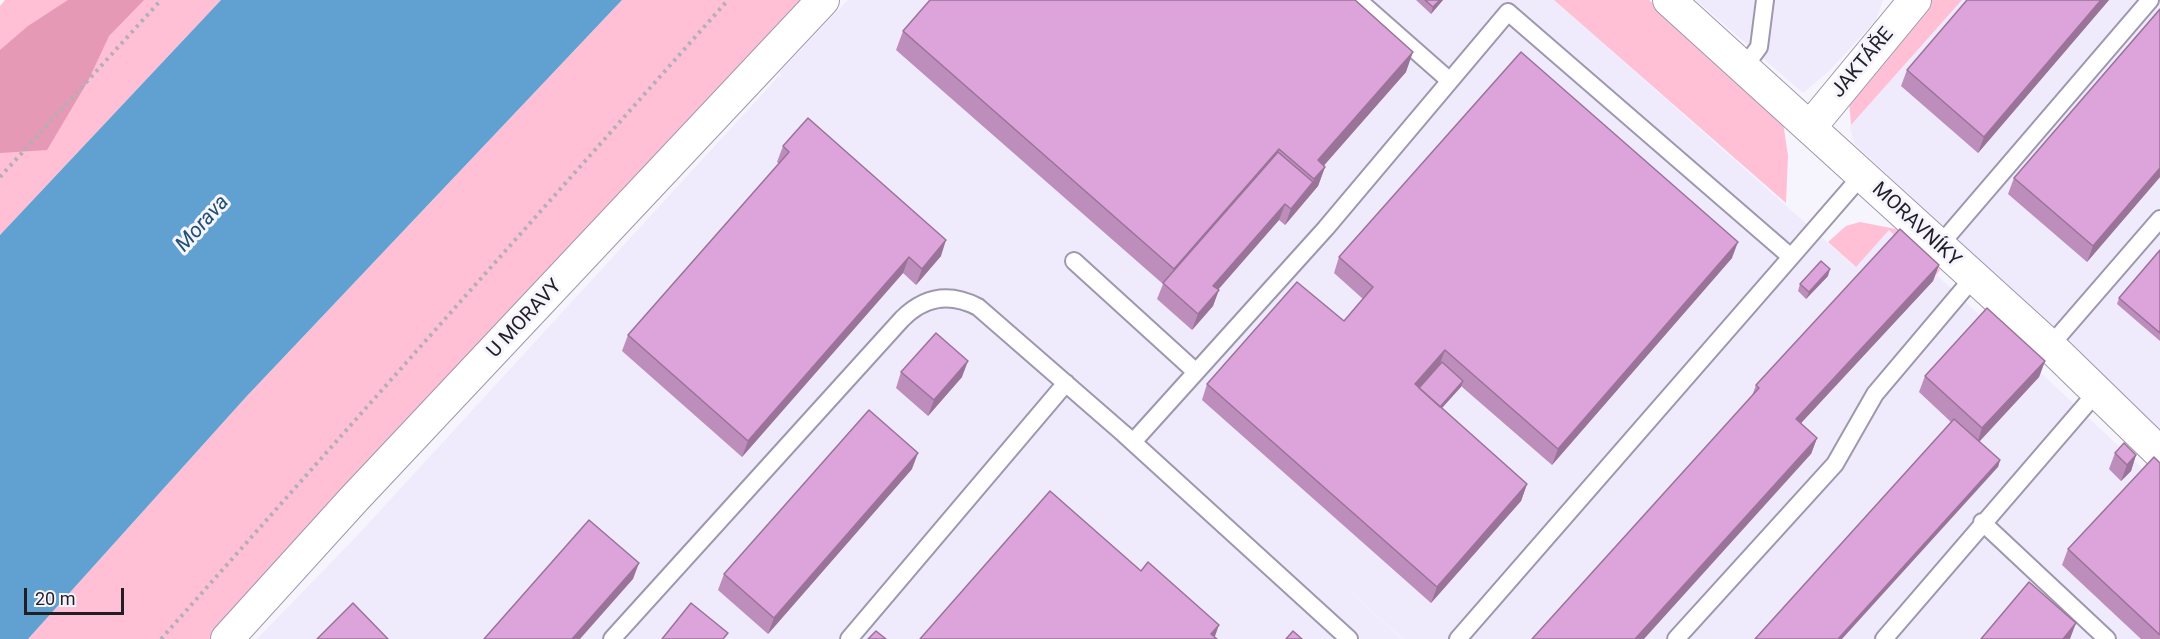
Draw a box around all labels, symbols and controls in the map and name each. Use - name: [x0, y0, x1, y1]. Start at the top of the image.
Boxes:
- street label: JAKTÁŘE: [1827, 23, 1899, 103]
- street label: MORAVNÍKY: [1867, 178, 1965, 272]
- water label: Morava: [171, 190, 235, 258]
- street label: U MORAVY: [483, 275, 567, 363]
- scale bar: [27, 576, 128, 614]
- text: 20 m: [35, 588, 75, 609]

